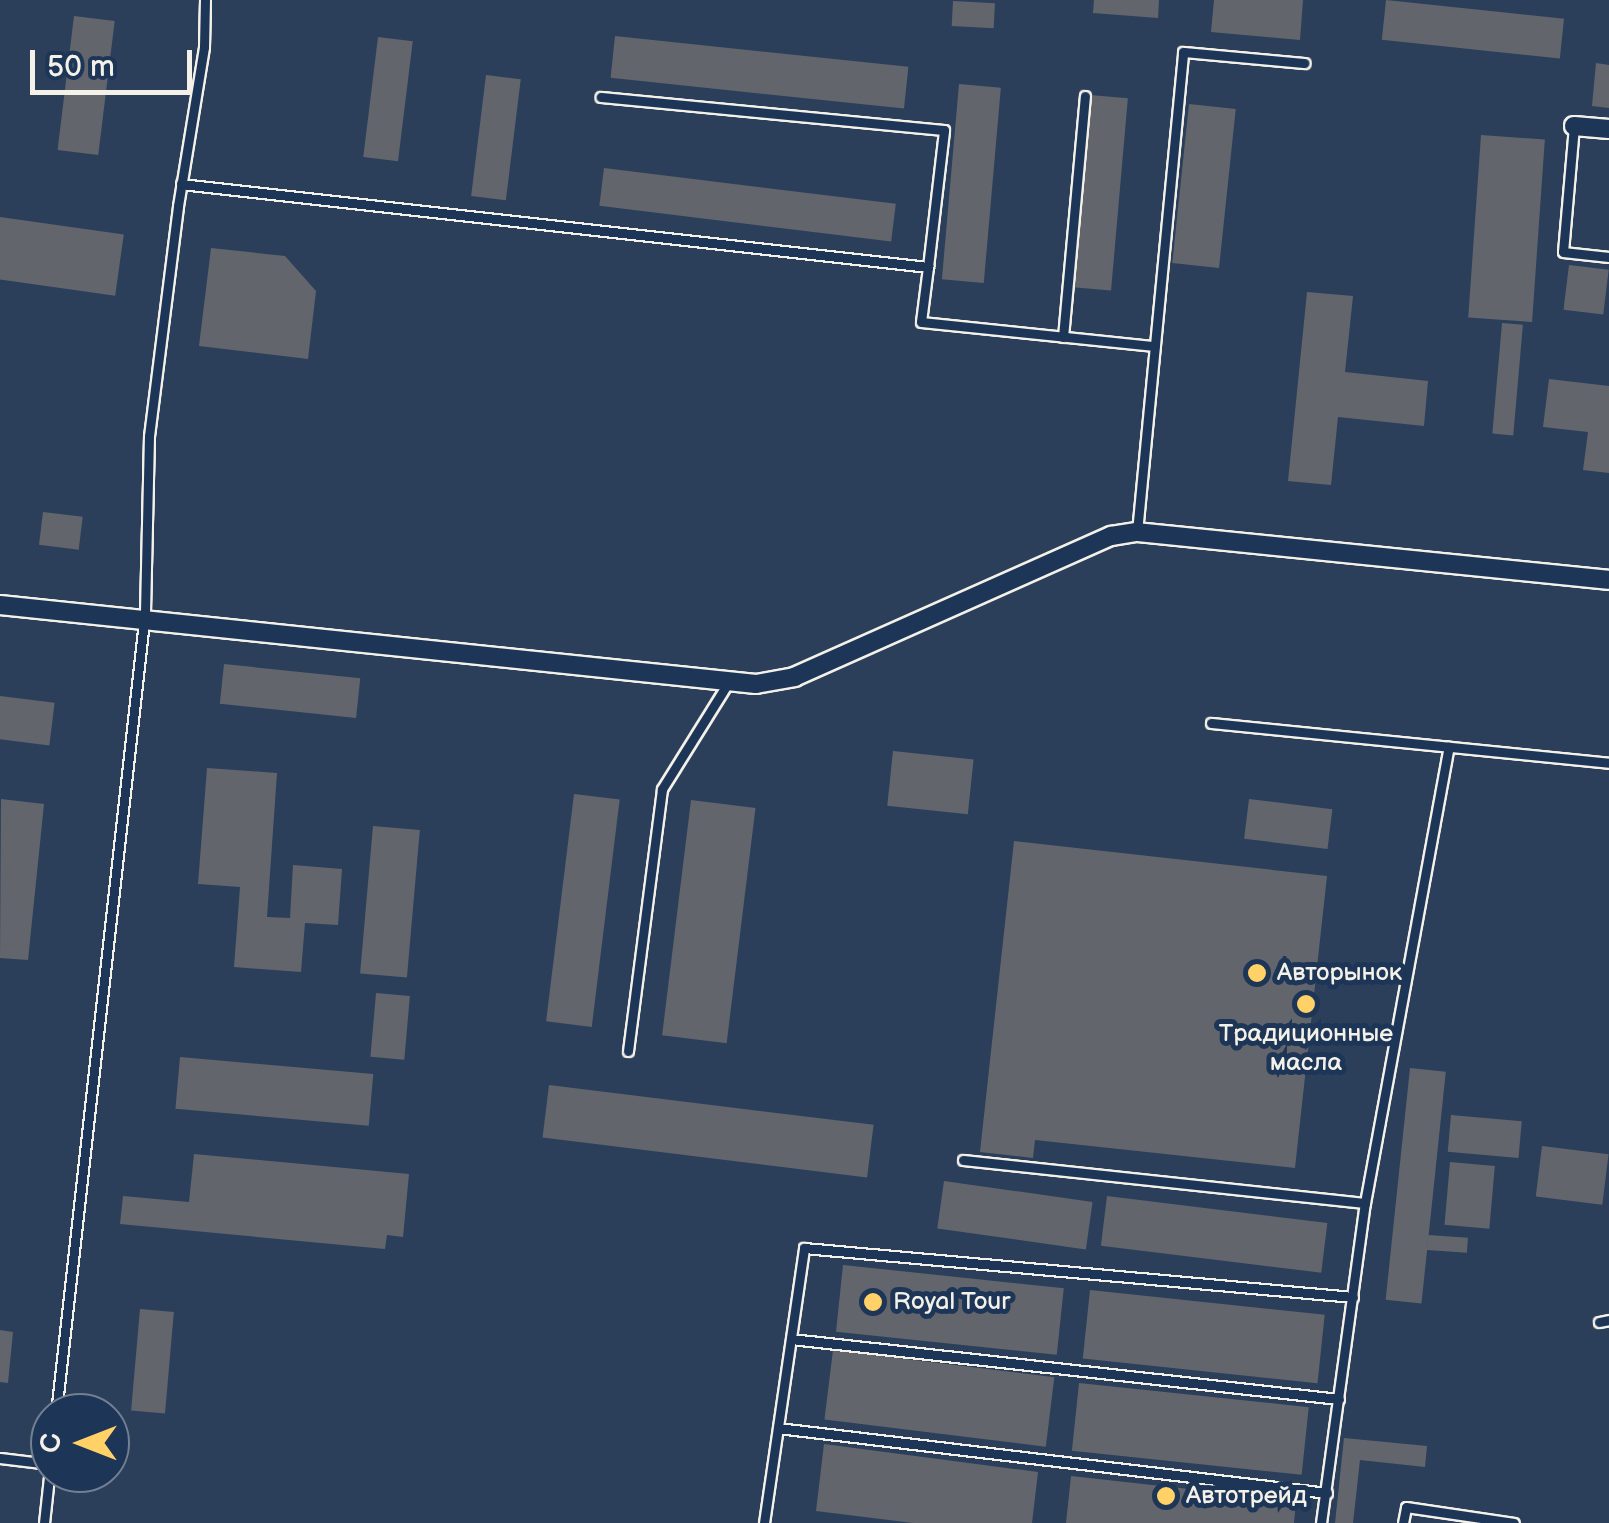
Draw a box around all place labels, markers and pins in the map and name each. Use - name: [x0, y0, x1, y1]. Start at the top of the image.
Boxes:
- place label: Авторынок: [1277, 958, 1402, 988]
- marker: Авторынок: [1246, 962, 1268, 984]
- marker: Традиционные масла: [1295, 993, 1317, 1015]
- place label: Традиционные масла: [1219, 1020, 1393, 1079]
- place label: Royal Tour: [893, 1287, 1011, 1317]
- marker: Royal Tour: [862, 1291, 884, 1313]
- place label: Автотрейд: [1186, 1481, 1307, 1511]
- marker: Автотрейд: [1155, 1485, 1177, 1507]

